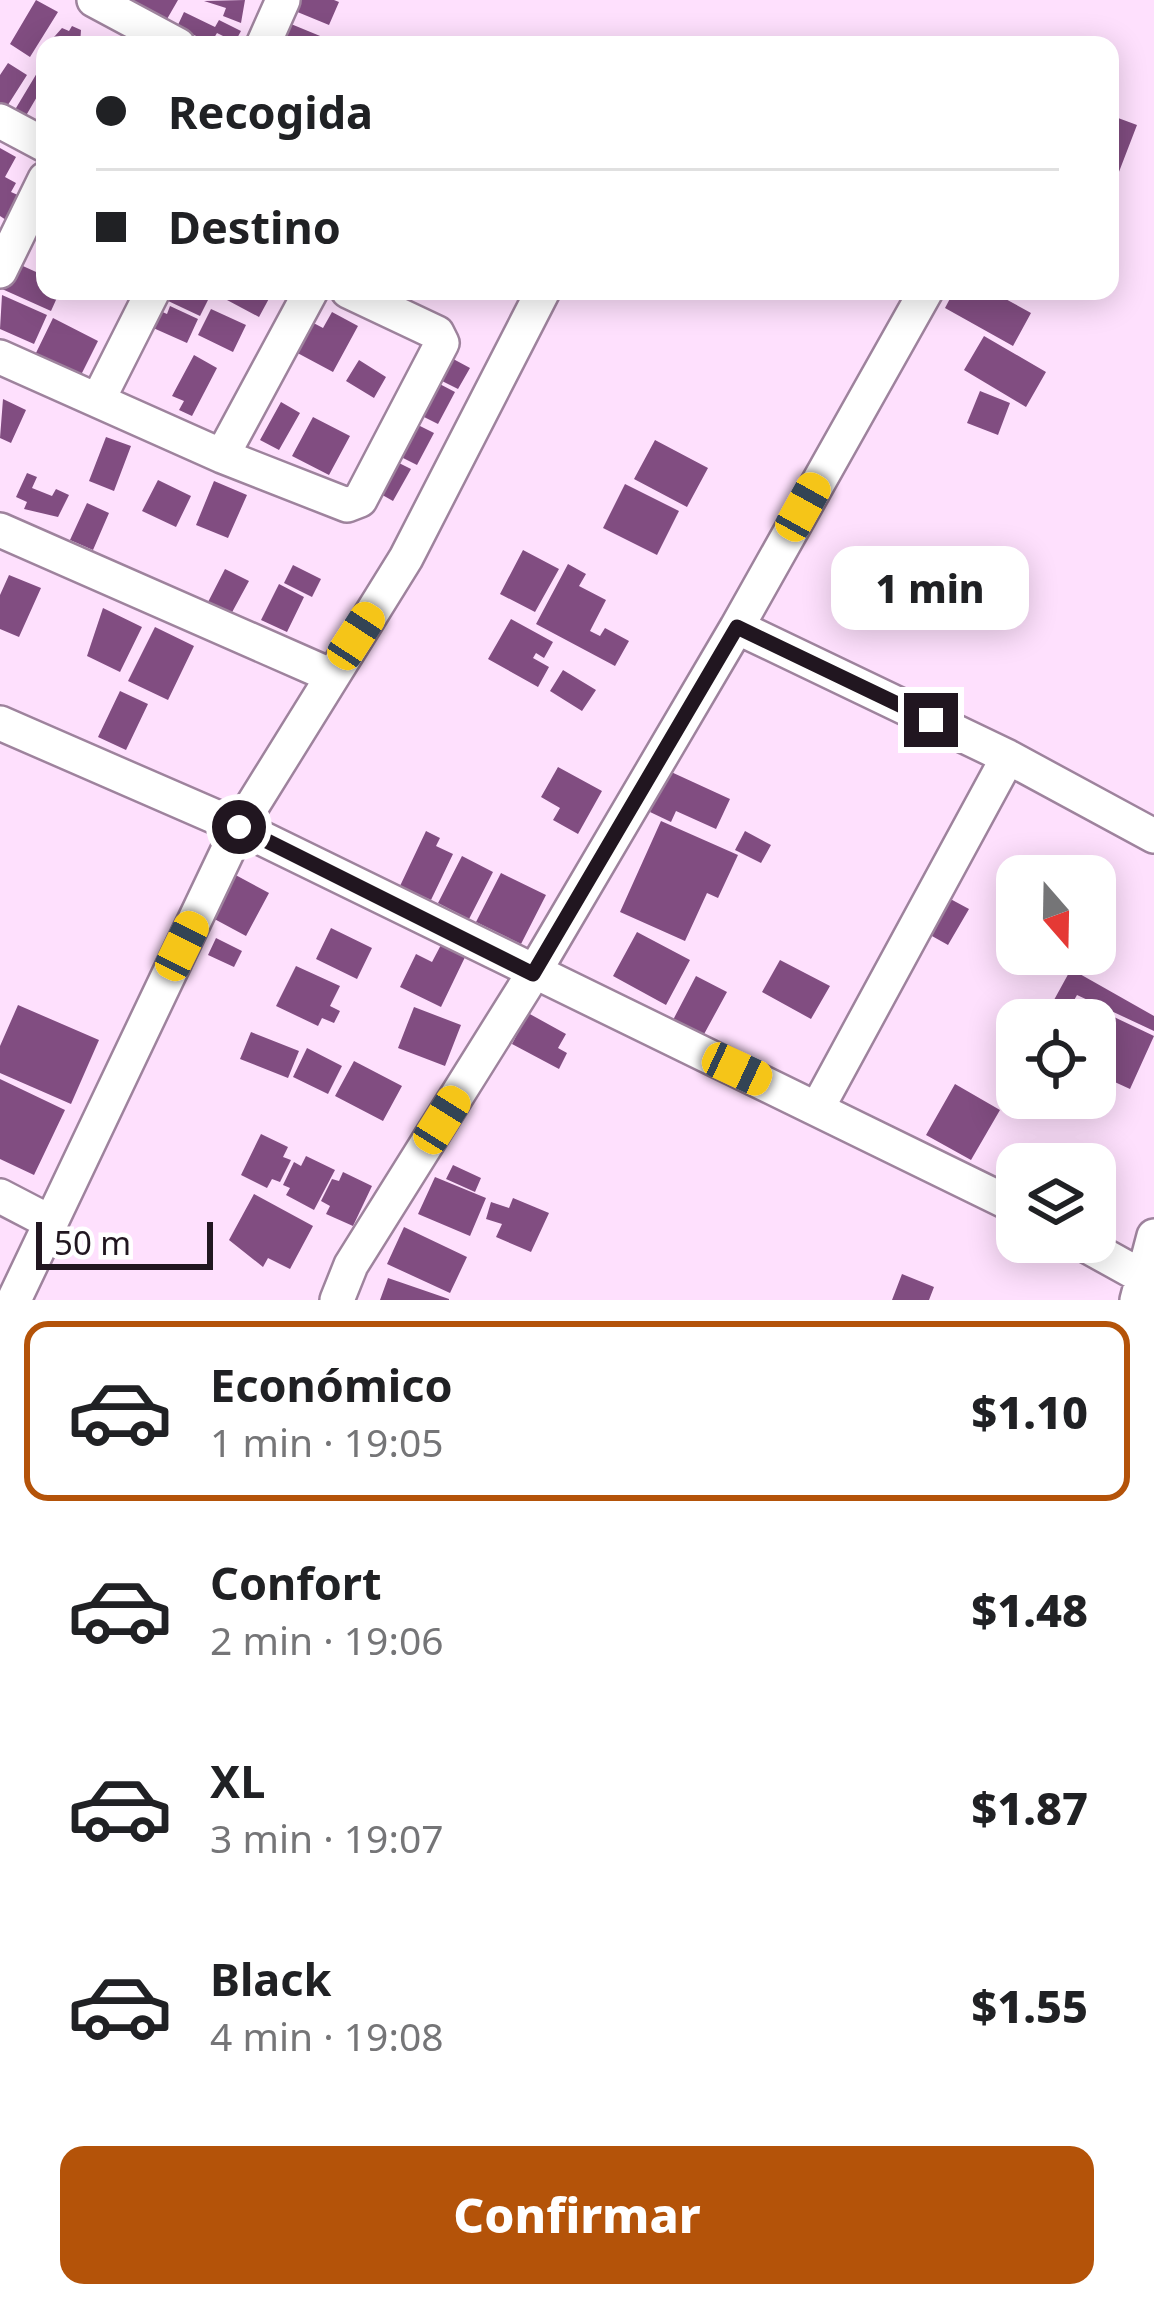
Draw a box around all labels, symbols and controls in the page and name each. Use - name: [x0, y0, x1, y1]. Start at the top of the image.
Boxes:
- text: Recogida: [168, 81, 373, 142]
- text: Destino: [168, 196, 341, 257]
- car: [770, 467, 836, 547]
- callout: 1 min: [832, 546, 1030, 630]
- text: 1 min: [876, 561, 984, 614]
- car: [321, 596, 391, 676]
- route end: [904, 693, 958, 747]
- route start: [212, 800, 266, 854]
- north arrow: [996, 855, 1116, 975]
- map controls: [996, 855, 1116, 1263]
- car: [150, 906, 214, 986]
- button: locate: [996, 999, 1116, 1119]
- car: [697, 1037, 777, 1101]
- car: [408, 1080, 476, 1160]
- button: layers: [996, 1143, 1116, 1263]
- scale bar: [36, 1216, 213, 1269]
- text: 50 m: [54, 1220, 131, 1265]
- text: Económico: [210, 1354, 453, 1415]
- icon: car: [66, 1357, 174, 1465]
- text: $1.10: [971, 1381, 1088, 1442]
- text: 1 min · 19:05: [210, 1415, 444, 1468]
- text: Confort: [210, 1552, 381, 1613]
- icon: car: [66, 1555, 174, 1663]
- text: $1.48: [971, 1579, 1088, 1640]
- text: 2 min · 19:06: [210, 1613, 444, 1666]
- text: XL: [210, 1750, 265, 1811]
- icon: car: [66, 1753, 174, 1861]
- text: $1.87: [971, 1777, 1088, 1838]
- text: 3 min · 19:07: [210, 1811, 444, 1864]
- text: Black: [210, 1948, 331, 2009]
- icon: car: [66, 1951, 174, 2059]
- text: $1.55: [971, 1975, 1088, 2036]
- text: 4 min · 19:08: [210, 2009, 444, 2062]
- button: Confirmar: [60, 2146, 1094, 2284]

